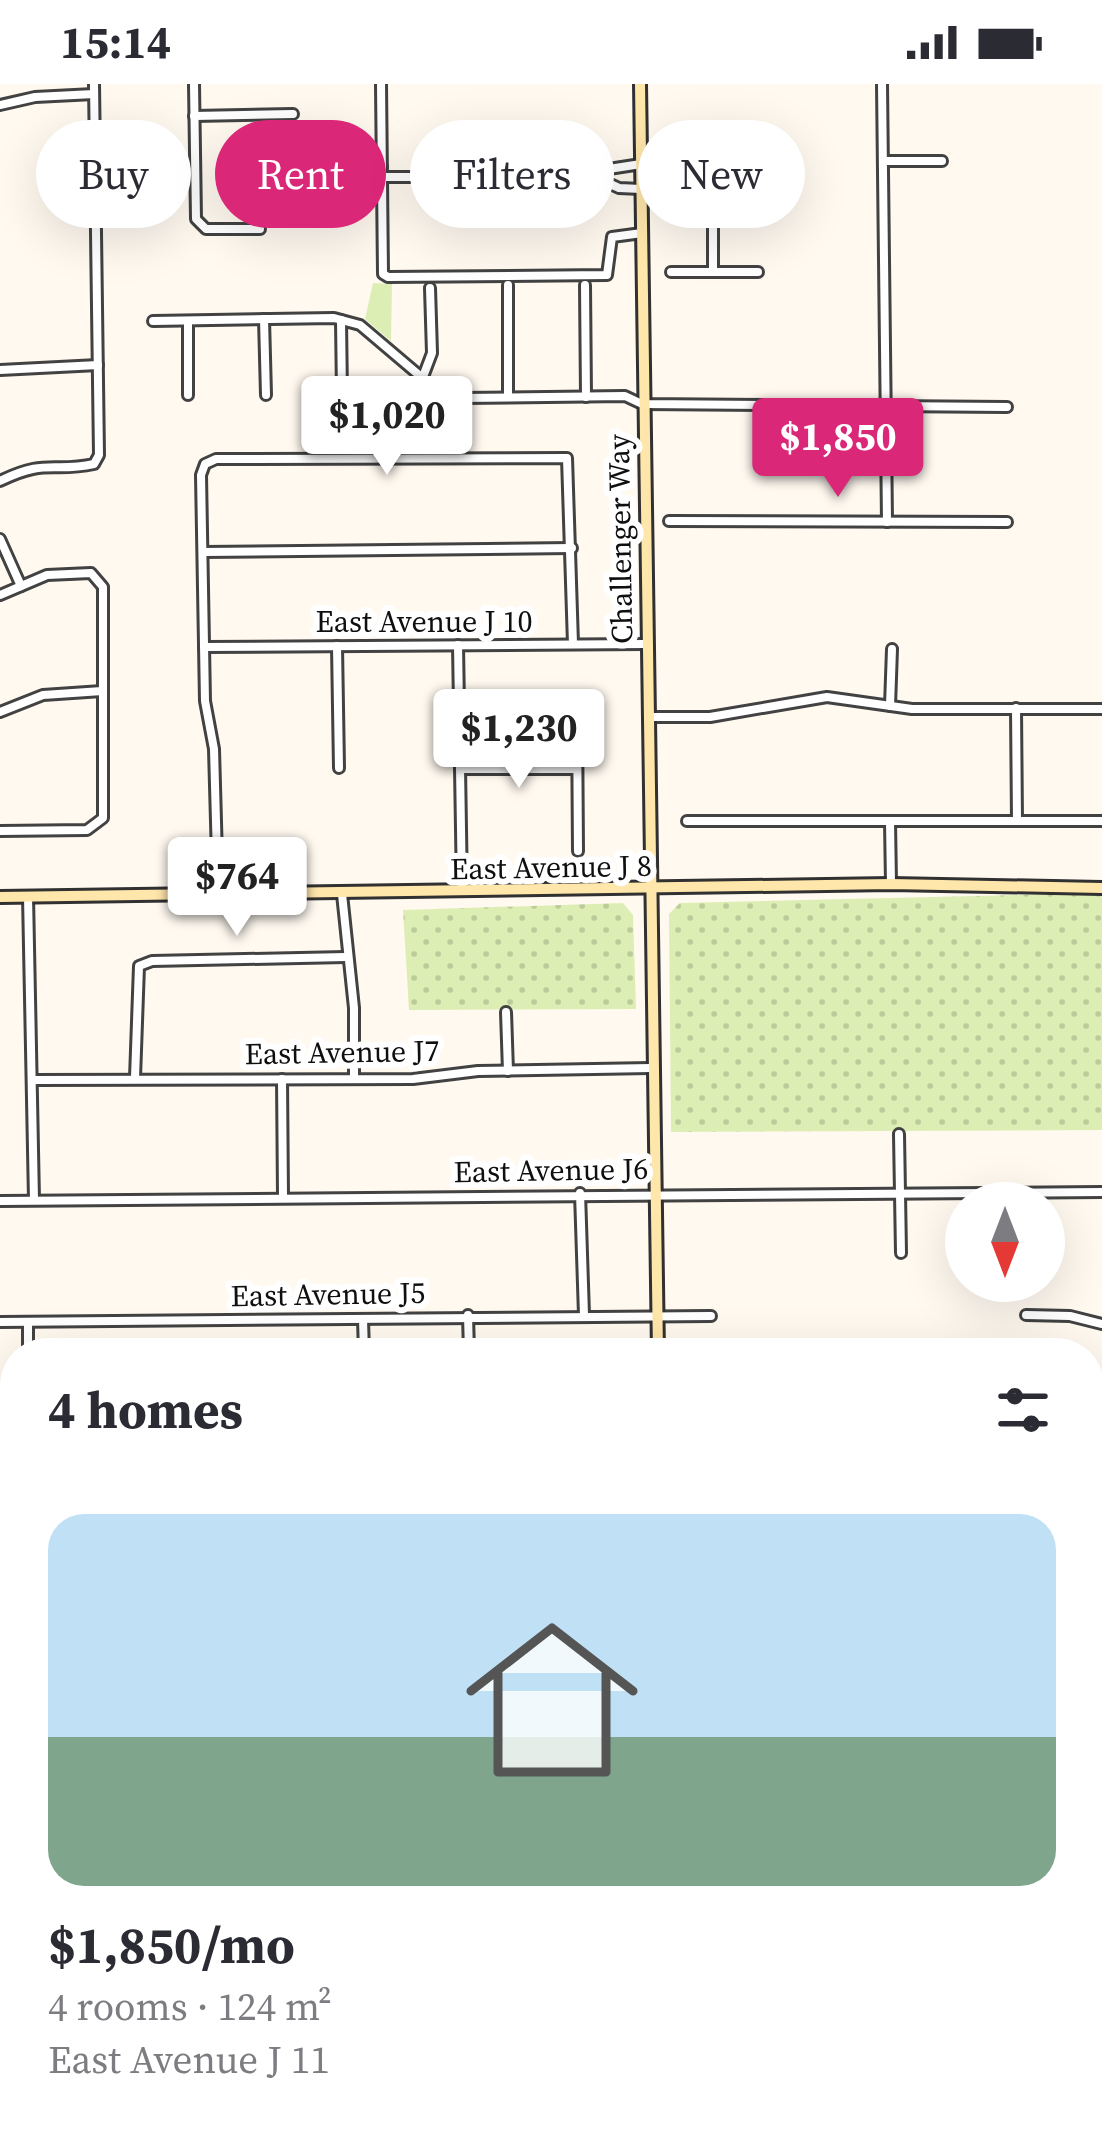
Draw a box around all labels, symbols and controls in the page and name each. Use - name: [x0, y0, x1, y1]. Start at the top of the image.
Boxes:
- text: 15:14: [60, 11, 171, 73]
- chip: Buy: [36, 120, 191, 228]
- chip: Rent: [215, 120, 386, 228]
- chip: Filters: [410, 120, 614, 228]
- chip: New: [638, 120, 805, 228]
- pin: $1,020: [289, 376, 485, 478]
- text: $1,020: [328, 388, 446, 441]
- pin: $1,850: [740, 398, 936, 500]
- text: $1,850: [779, 410, 897, 463]
- street label: Challenger Way: [598, 433, 642, 644]
- street label: East Avenue J 10: [316, 601, 532, 642]
- pin: $1,230: [421, 689, 617, 791]
- text: $1,230: [460, 701, 578, 754]
- pin: $764: [166, 837, 308, 939]
- street label: East Avenue J 8: [450, 845, 652, 889]
- text: $764: [195, 849, 279, 902]
- street label: East Avenue J7: [244, 1030, 440, 1074]
- street label: East Avenue J6: [453, 1148, 649, 1192]
- north arrow: [945, 1182, 1065, 1302]
- map controls: [945, 1182, 1065, 1302]
- street label: East Avenue J5: [230, 1272, 426, 1316]
- text: 4 homes: [48, 1375, 243, 1445]
- icon: filters: [990, 1377, 1056, 1443]
- icon: home: [444, 1592, 660, 1808]
- text: $1,850/mo: [48, 1910, 295, 1980]
- text: 4 rooms · 124 m²: [48, 1980, 332, 2033]
- text: East Avenue J 11: [48, 2033, 330, 2086]

